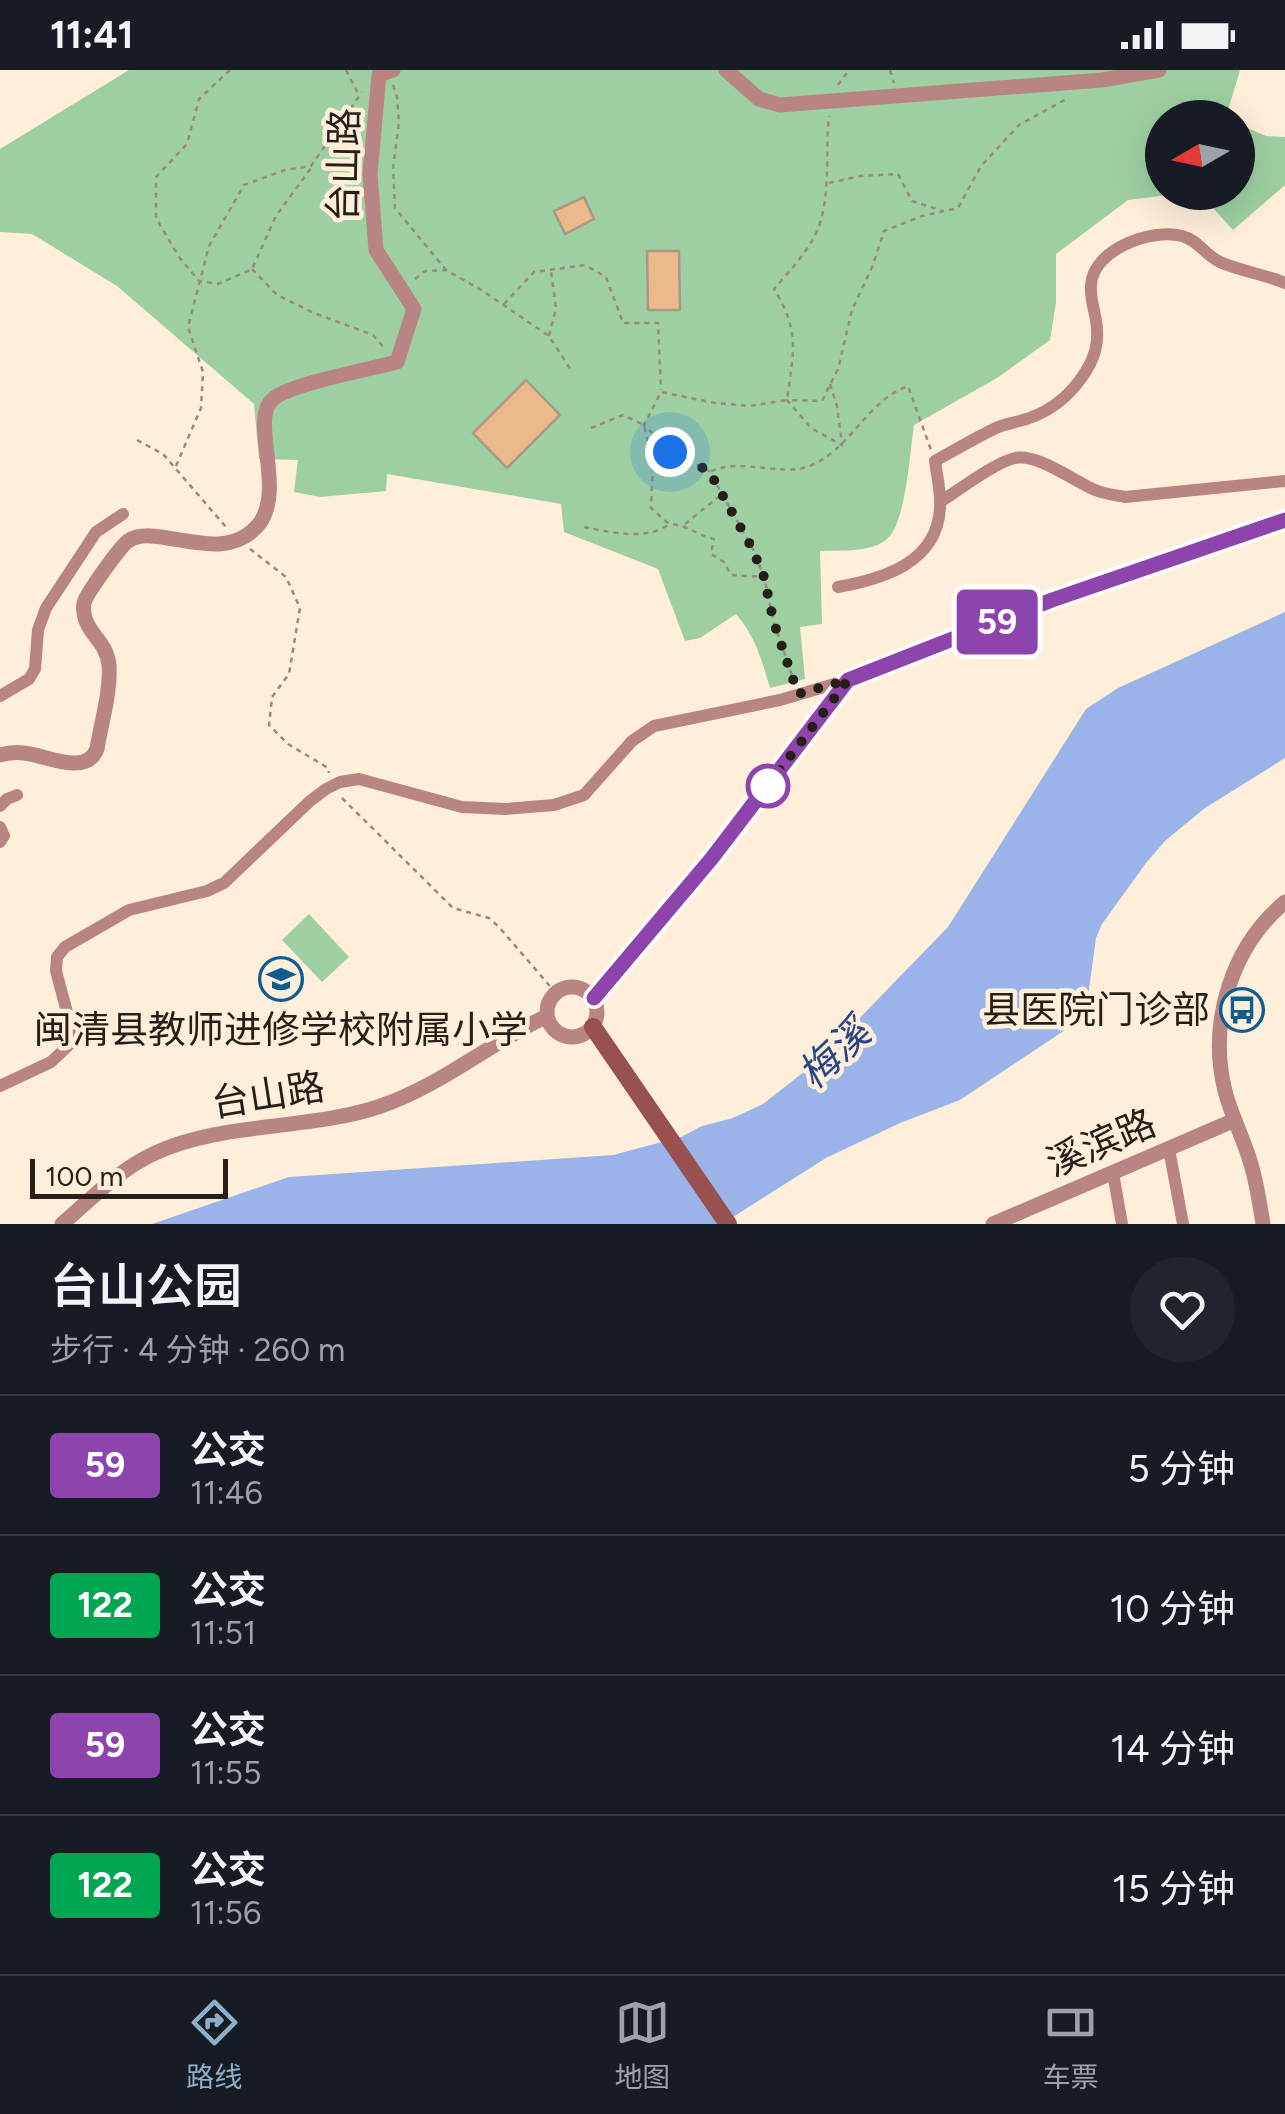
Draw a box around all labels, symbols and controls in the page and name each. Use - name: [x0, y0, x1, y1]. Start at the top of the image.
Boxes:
- text: 11:41: [50, 12, 134, 58]
- north arrow: [1145, 100, 1255, 210]
- map controls: [1145, 100, 1255, 210]
- street label: 台山路: [320, 108, 368, 222]
- your location: [645, 427, 695, 477]
- line badge: 59: [952, 590, 1042, 654]
- text: 59: [977, 601, 1017, 643]
- unlabelled marker: [747, 765, 789, 807]
- school or university icon: 闽清县教师进修学校附属小学: [258, 956, 304, 1002]
- place label: 县医院门诊部: [982, 987, 1210, 1033]
- bus stop icon: 县医院门诊部: [1219, 987, 1265, 1033]
- water label: 梅溪: [788, 1005, 883, 1098]
- place label: 闽清县教师进修学校附属小学: [34, 1007, 528, 1053]
- street label: 台山路: [208, 1063, 328, 1127]
- street label: 溪滨路: [1040, 1100, 1162, 1186]
- scale bar: [30, 1154, 228, 1198]
- text: 100 m: [45, 1159, 123, 1193]
- text: 台山公园: [50, 1257, 242, 1315]
- button: heart: [1130, 1257, 1235, 1362]
- text: 步行 · 4 分钟 · 260 m: [50, 1331, 345, 1369]
- text: 公交: [190, 1427, 266, 1473]
- text: 59: [85, 1444, 125, 1486]
- text: 5 分钟: [1128, 1446, 1235, 1492]
- text: 11:46: [190, 1474, 263, 1512]
- text: 公交: [190, 1567, 266, 1613]
- text: 122: [77, 1584, 133, 1626]
- text: 10 分钟: [1110, 1586, 1235, 1632]
- text: 11:51: [190, 1614, 256, 1652]
- text: 公交: [190, 1707, 266, 1753]
- text: 59: [85, 1724, 125, 1766]
- text: 14 分钟: [1110, 1726, 1235, 1772]
- text: 11:55: [190, 1754, 261, 1792]
- text: 公交: [190, 1847, 266, 1893]
- text: 122: [77, 1864, 133, 1906]
- text: 15 分钟: [1112, 1866, 1235, 1912]
- text: 11:56: [190, 1894, 261, 1932]
- tab: 路线: [186, 1995, 242, 2095]
- tab: 地图: [614, 1995, 671, 2095]
- tab: 车票: [1043, 1995, 1099, 2095]

